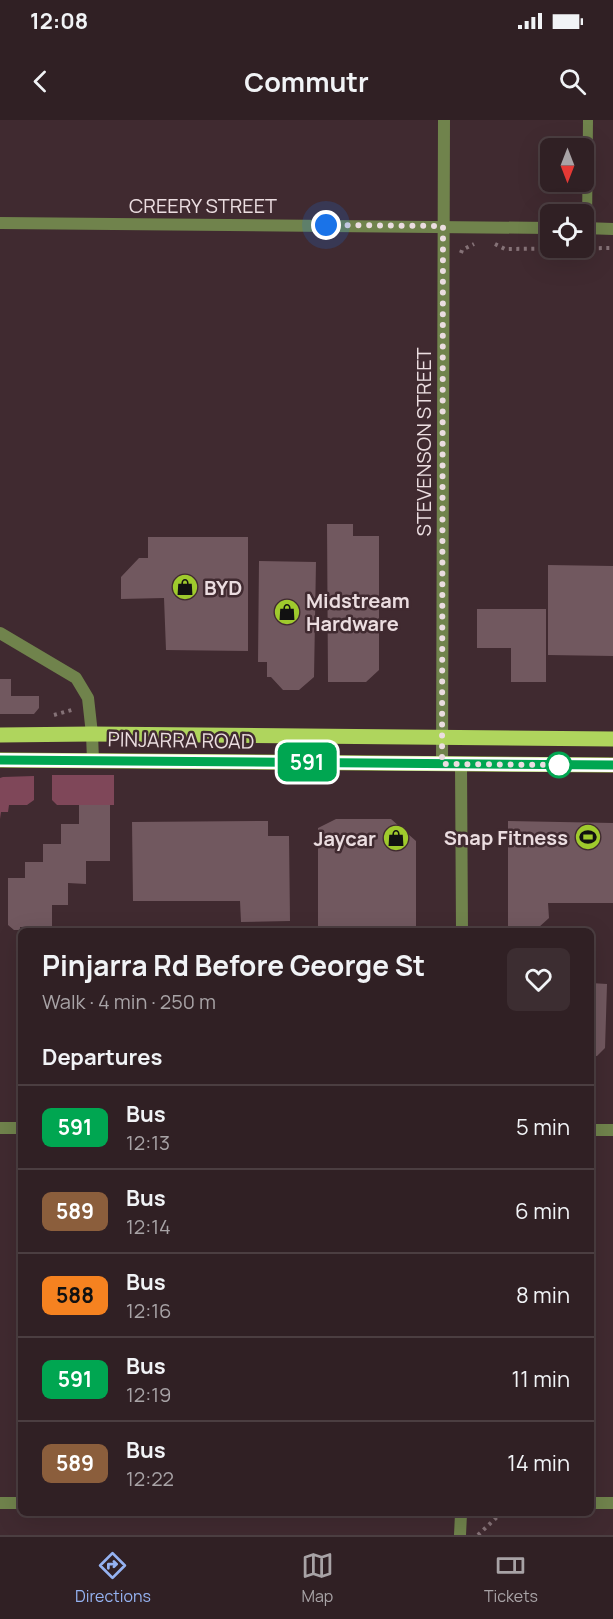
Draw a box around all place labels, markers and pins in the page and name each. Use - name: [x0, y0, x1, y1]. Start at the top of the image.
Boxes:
- shop icon: BYD: [170, 572, 200, 602]
- place label: BYD: [204, 574, 242, 601]
- place label: Midstream Hardware: [306, 587, 410, 637]
- shop icon: Midstream Hardware: [272, 597, 302, 627]
- unlabelled marker: [546, 752, 572, 778]
- sports icon: Snap Fitness: [573, 822, 603, 852]
- shop icon: Jaycar: [381, 823, 411, 853]
- place label: Snap Fitness: [444, 824, 568, 851]
- place label: Jaycar: [313, 825, 376, 852]

